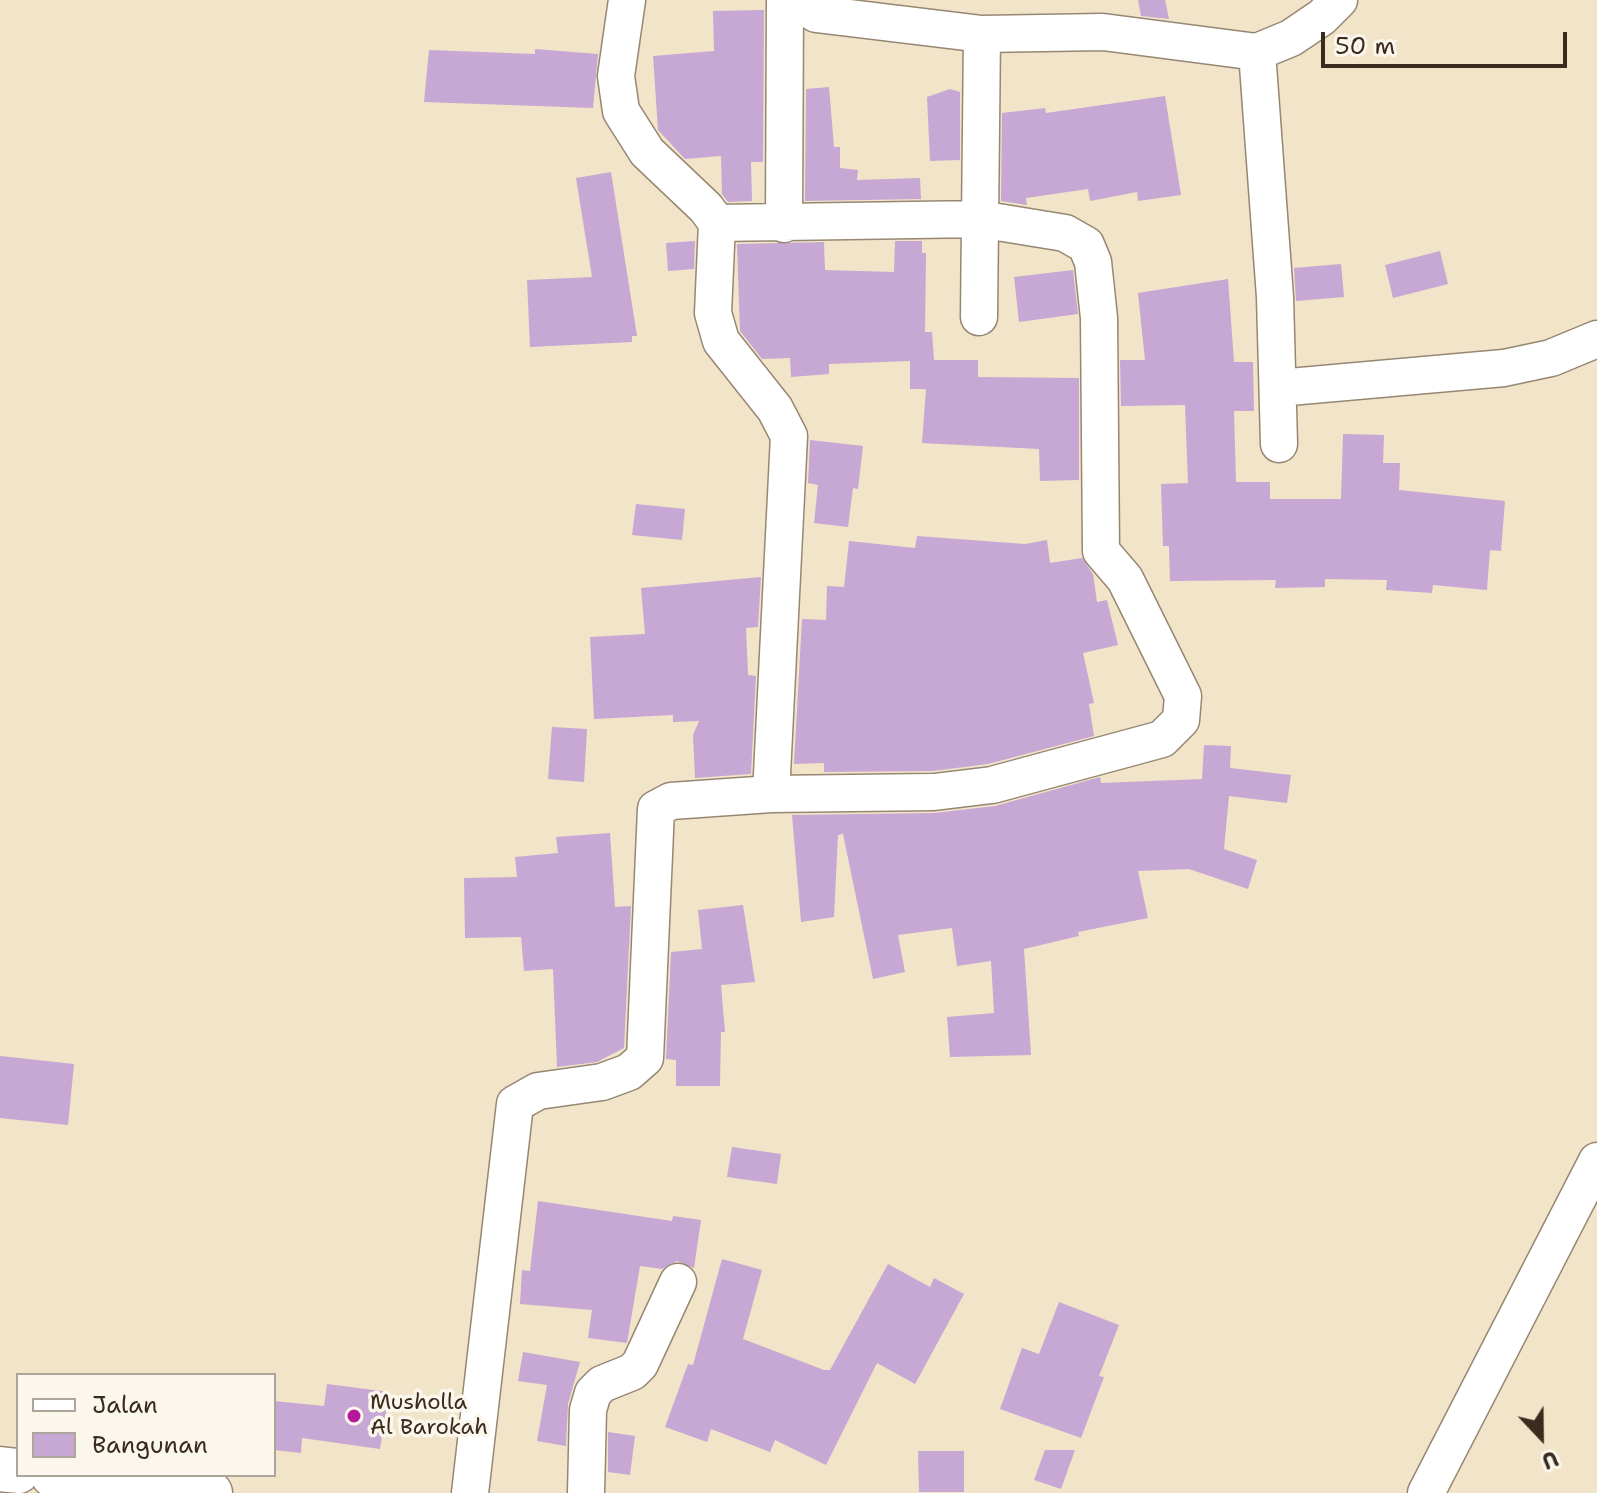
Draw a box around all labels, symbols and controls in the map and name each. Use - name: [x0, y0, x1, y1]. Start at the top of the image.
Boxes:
- scale bar: [1325, 16, 1571, 66]
- text: 50 m: [1335, 30, 1395, 62]
- legend: [16, 1373, 276, 1477]
- text: Jalan: [92, 1389, 158, 1421]
- place label: Musholla Al Barokah: [370, 1390, 488, 1442]
- north arrow: [1501, 1397, 1581, 1477]
- marker: Musholla Al Barokah: [345, 1407, 363, 1425]
- text: Bangunan: [92, 1429, 208, 1461]
- text: U: [1538, 1443, 1563, 1476]

